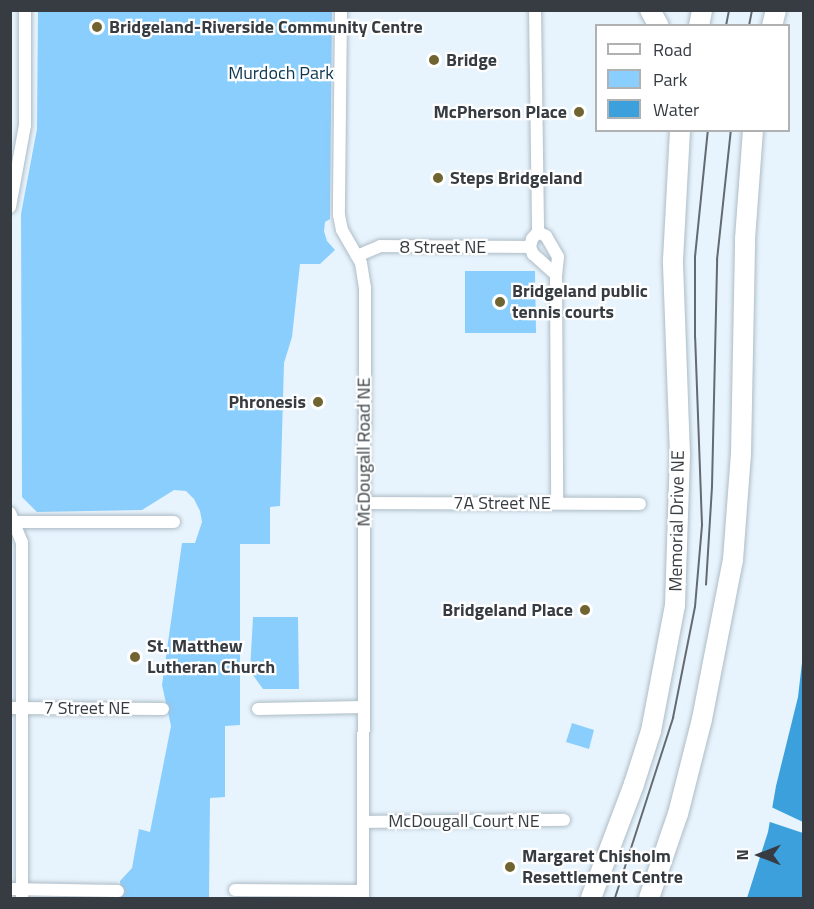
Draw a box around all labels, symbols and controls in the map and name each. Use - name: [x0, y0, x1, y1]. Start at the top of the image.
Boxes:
- place label: Bridgeland-Riverside Community Centre: [109, 16, 423, 38]
- marker: Bridgeland-Riverside Community Centre: [90, 20, 104, 34]
- legend: [595, 24, 790, 132]
- text: Road: [653, 36, 692, 63]
- place label: Bridge: [446, 49, 497, 71]
- marker: Bridge: [427, 53, 441, 67]
- park label: Murdoch Park: [228, 62, 334, 84]
- text: Park: [653, 66, 687, 93]
- text: Water: [653, 96, 699, 123]
- place label: McPherson Place: [433, 101, 567, 123]
- marker: McPherson Place: [572, 105, 586, 119]
- place label: Steps Bridgeland: [450, 167, 583, 189]
- marker: Steps Bridgeland: [431, 171, 445, 185]
- street label: 8 Street NE: [400, 236, 486, 258]
- place label: Bridgeland public tennis courts: [512, 281, 648, 324]
- marker: Bridgeland public tennis courts: [493, 295, 507, 309]
- street label: McDougall Road NE: [353, 377, 375, 527]
- place label: Phronesis: [228, 391, 306, 413]
- marker: Phronesis: [311, 395, 325, 409]
- street label: Memorial Drive NE: [665, 450, 689, 592]
- street label: 7A Street NE: [453, 492, 551, 514]
- place label: Bridgeland Place: [442, 599, 573, 621]
- marker: Bridgeland Place: [578, 603, 592, 617]
- place label: St. Matthew Lutheran Church: [147, 636, 275, 678]
- marker: St. Matthew Lutheran Church: [128, 650, 142, 664]
- street label: 7 Street NE: [44, 697, 130, 719]
- street label: McDougall Court NE: [388, 810, 540, 832]
- north arrow: [730, 825, 790, 885]
- place label: Margaret Chisholm Resettlement Centre: [522, 846, 683, 888]
- text: N: [730, 849, 754, 861]
- marker: Margaret Chisholm Resettlement Centre: [503, 860, 517, 874]

